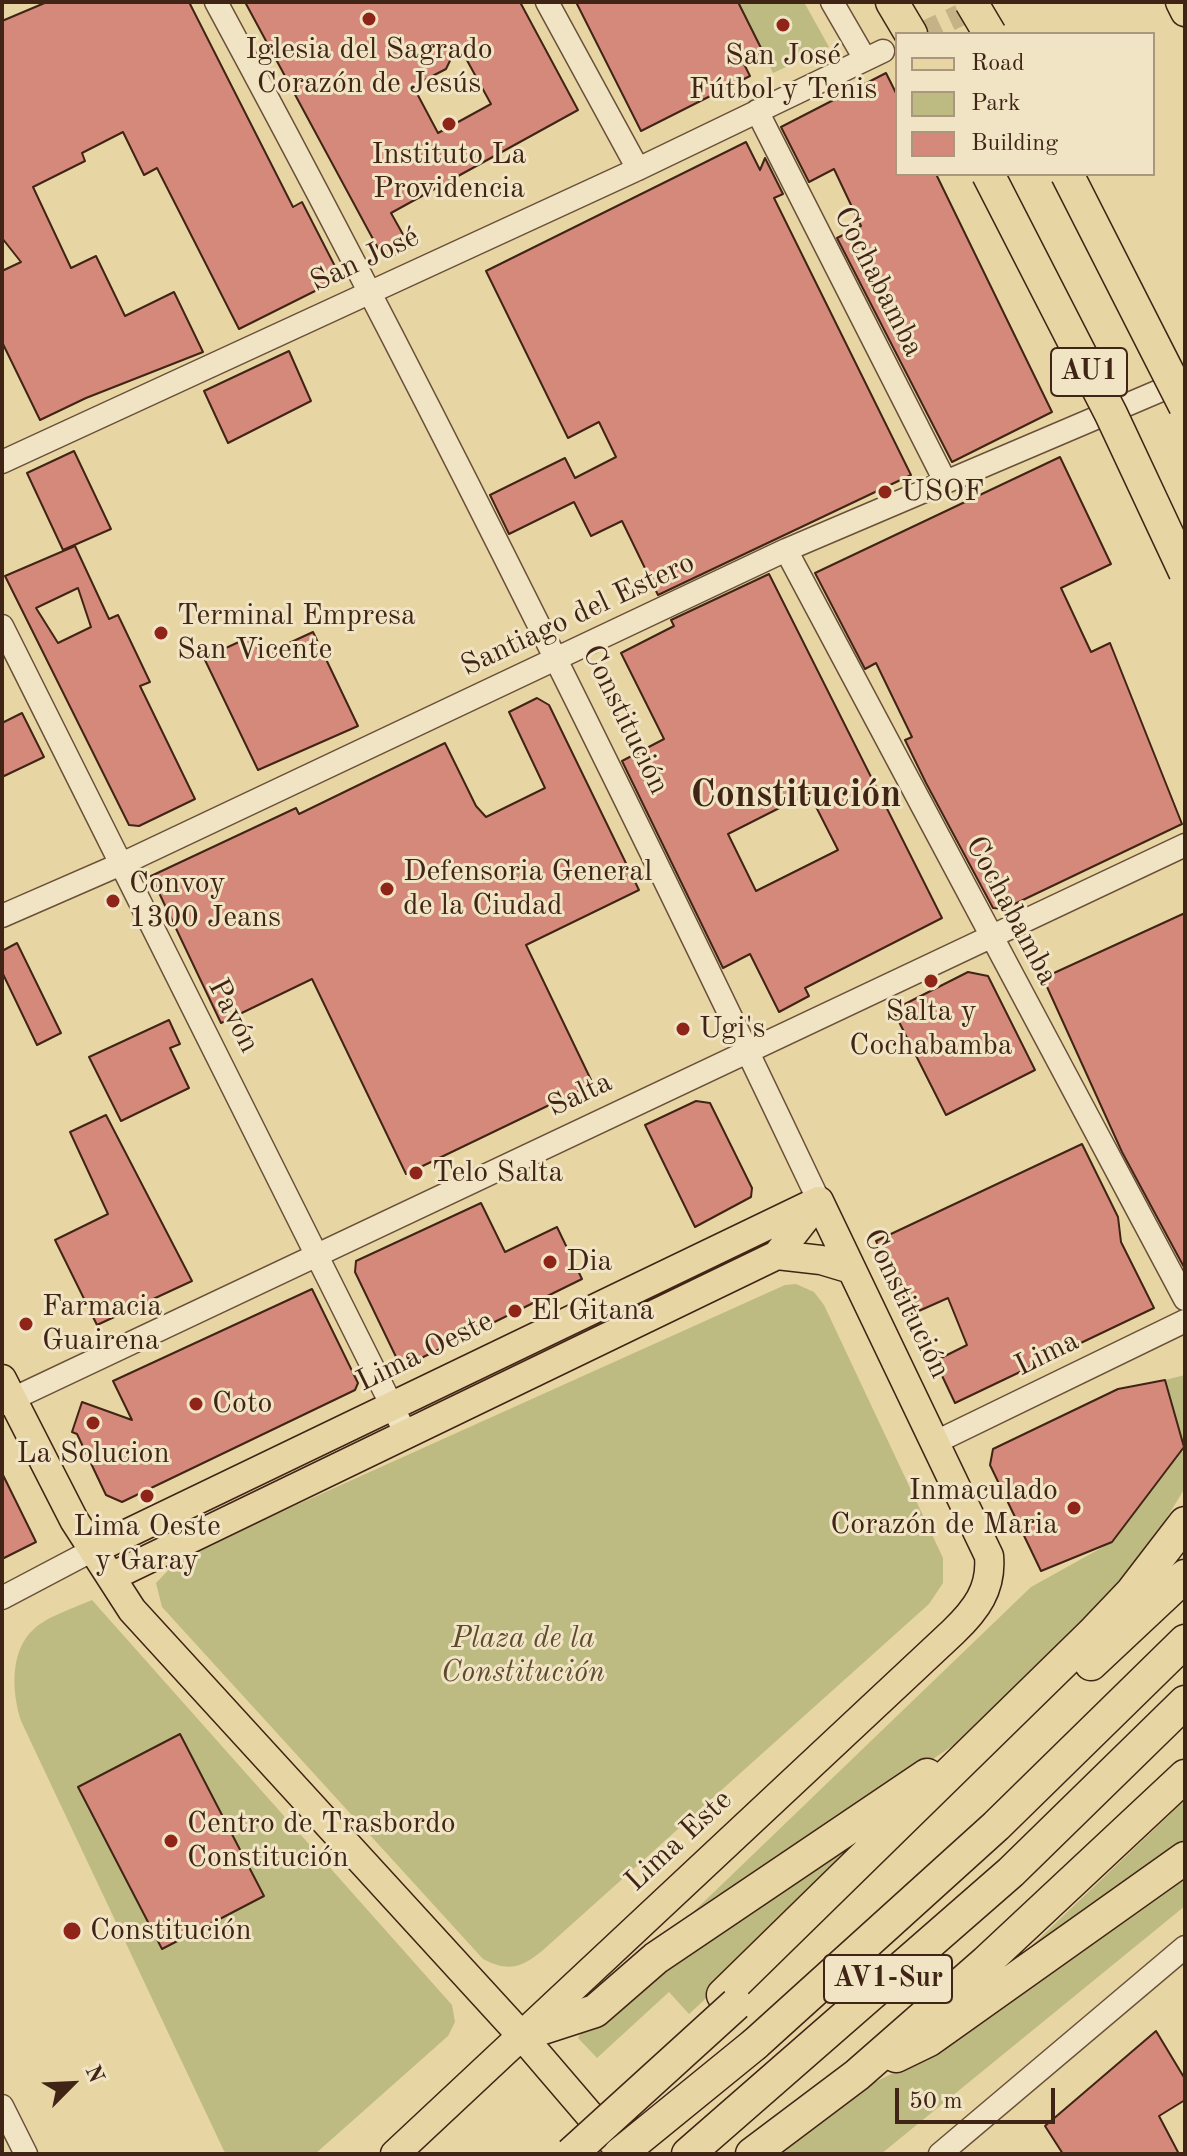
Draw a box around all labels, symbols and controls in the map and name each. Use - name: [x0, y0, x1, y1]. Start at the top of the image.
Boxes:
- marker: Iglesia del Sagrado Corazón de Jesús: [360, 10, 378, 28]
- marker: San José Fútbol y Tenis: [774, 16, 792, 34]
- place label: Iglesia del Sagrado Corazón de Jesús: [245, 32, 493, 102]
- legend: [895, 32, 1155, 176]
- place label: San José Fútbol y Tenis: [689, 38, 877, 108]
- text: Road: [971, 52, 1024, 76]
- text: Park: [971, 92, 1020, 116]
- marker: Instituto La Providencia: [440, 115, 458, 133]
- text: Building: [971, 132, 1058, 156]
- place label: Instituto La Providencia: [372, 137, 526, 208]
- street label: Cochabamba: [825, 201, 931, 363]
- street label: San José: [305, 219, 425, 301]
- road number: AU1: [1051, 348, 1127, 396]
- place label: USOF: [901, 474, 984, 510]
- marker: USOF: [876, 483, 894, 501]
- street label: Santiago del Estero: [455, 545, 701, 685]
- place label: Terminal Empresa San Vicente: [177, 598, 416, 668]
- marker: Terminal Empresa San Vicente: [152, 624, 170, 642]
- street label: Constitución: [573, 639, 677, 801]
- district label: Constitución: [691, 773, 901, 819]
- street label: Cochabamba: [957, 830, 1065, 992]
- place label: Defensoria General de la Ciudad: [403, 854, 652, 924]
- place label: Convoy 1300 Jeans: [129, 866, 281, 936]
- marker: Defensoria General de la Ciudad: [378, 880, 396, 898]
- marker: Convoy 1300 Jeans: [104, 892, 122, 910]
- marker: Salta y Cochabamba: [922, 972, 940, 990]
- street label: Pavón: [199, 973, 267, 1059]
- place label: Salta y Cochabamba: [849, 994, 1013, 1064]
- place label: Ugi's: [699, 1011, 766, 1047]
- marker: Ugi's: [674, 1020, 692, 1038]
- street label: Salta: [542, 1065, 618, 1125]
- place label: Telo Salta: [432, 1155, 563, 1191]
- marker: Telo Salta: [407, 1164, 425, 1182]
- street label: Constitución: [854, 1223, 958, 1385]
- place label: Dia: [566, 1244, 612, 1280]
- marker: Dia: [541, 1253, 559, 1271]
- place label: Farmacia Guairena: [42, 1289, 162, 1360]
- place label: El Gitana: [531, 1293, 654, 1329]
- marker: El Gitana: [506, 1302, 524, 1320]
- street label: Lima Oeste: [351, 1304, 499, 1400]
- marker: Farmacia Guairena: [17, 1315, 35, 1333]
- street label: Lima: [1009, 1323, 1085, 1385]
- place label: Coto: [212, 1386, 272, 1422]
- marker: Coto: [187, 1395, 205, 1413]
- marker: La Solucion: [84, 1414, 102, 1432]
- place label: La Solucion: [16, 1436, 170, 1472]
- place label: Inmaculado Corazón de Maria: [830, 1473, 1058, 1544]
- marker: Lima Oeste y Garay: [138, 1487, 156, 1505]
- marker: Inmaculado Corazón de Maria: [1065, 1499, 1083, 1517]
- place label: Lima Oeste y Garay: [73, 1509, 221, 1580]
- park label: Plaza de la Constitución: [441, 1621, 605, 1692]
- street label: Lima Este: [618, 1782, 740, 1900]
- place label: Centro de Trasbordo Constitución: [187, 1806, 456, 1876]
- marker: Centro de Trasbordo Constitución: [162, 1832, 180, 1850]
- place label: Constitución: [90, 1913, 252, 1949]
- marker: Constitución: [61, 1920, 83, 1942]
- road number: AV1-Sur: [824, 1955, 952, 2003]
- north arrow: [32, 2044, 112, 2124]
- text: N: [80, 2062, 107, 2086]
- scale bar: [899, 2072, 1059, 2122]
- text: 50 m: [909, 2090, 963, 2114]

